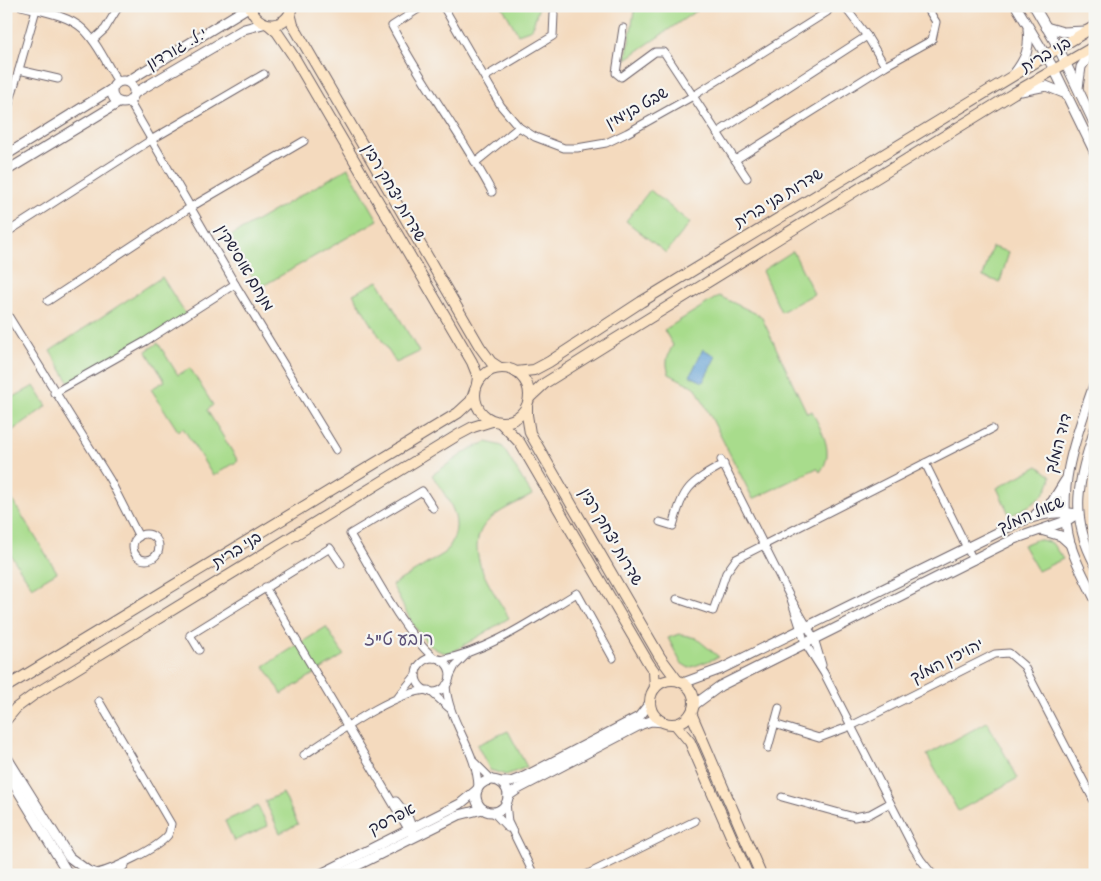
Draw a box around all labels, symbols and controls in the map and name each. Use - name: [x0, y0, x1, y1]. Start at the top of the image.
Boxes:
- street label: י.ל. גורדון: [143, 24, 212, 76]
- street label: בני ברית: [1018, 35, 1075, 79]
- street label: שבט בנימין: [603, 84, 673, 135]
- street label: שדרות יצחק רבין: [356, 142, 428, 247]
- street label: שדרות בני ברית: [731, 166, 828, 235]
- street label: מנחם אוסישקין: [210, 222, 276, 316]
- street label: דוד המלך: [1042, 411, 1078, 476]
- street label: שדרות יצחק רבין: [573, 486, 645, 591]
- street label: שאול המלך: [995, 493, 1068, 540]
- street label: בני ברית: [209, 530, 266, 575]
- district label: רובע ט"ז: [364, 631, 434, 652]
- street label: יהויכין המלך: [907, 635, 988, 689]
- street label: אפרסק: [366, 801, 420, 841]

